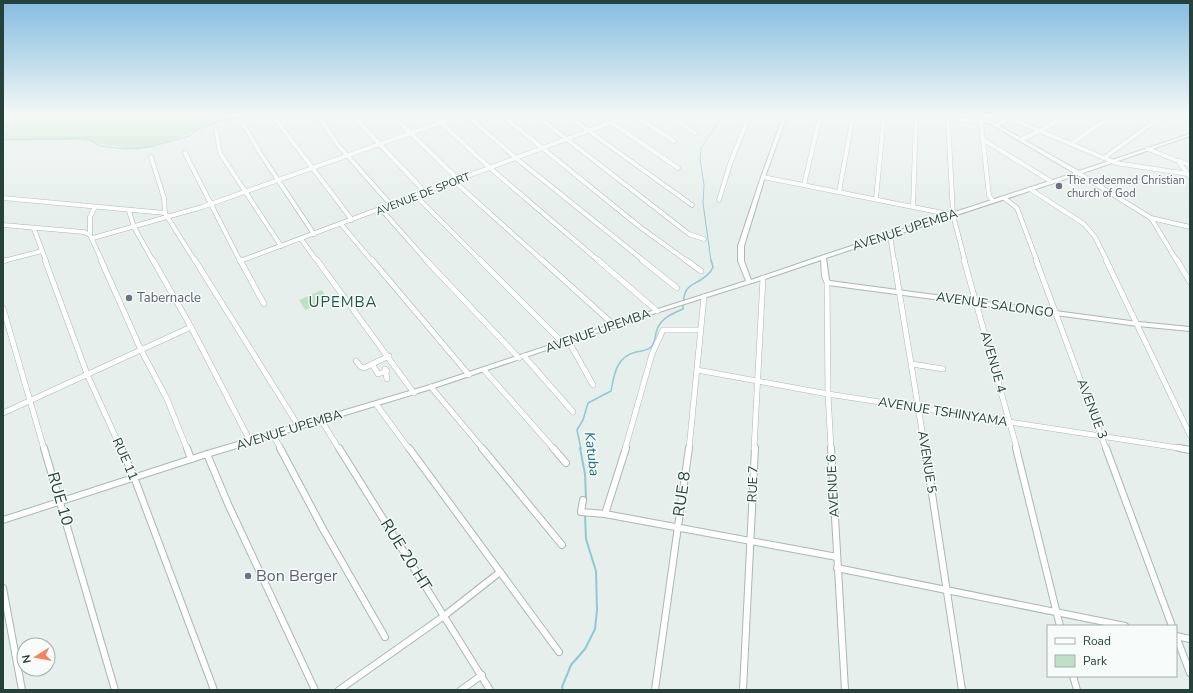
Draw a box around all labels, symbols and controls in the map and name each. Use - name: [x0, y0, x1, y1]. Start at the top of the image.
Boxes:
- street label: AVENUE DE SPORT: [374, 169, 473, 219]
- place label: The redeemed Christian church of God: [1067, 173, 1185, 201]
- marker: The redeemed Christian church of God: [1054, 181, 1064, 191]
- street label: AVENUE UPEMBA: [850, 204, 961, 256]
- street label: AVENUE SALONGO: [935, 288, 1055, 322]
- place label: Tabernacle: [137, 289, 201, 307]
- district label: UPEMBA: [309, 292, 377, 312]
- marker: Tabernacle: [124, 293, 134, 303]
- street label: AVENUE UPEMBA: [543, 304, 653, 357]
- street label: AVENUE 4: [976, 329, 1010, 395]
- street label: AVENUE 3: [1072, 376, 1112, 442]
- street label: AVENUE TSHINYAMA: [877, 393, 1009, 431]
- street label: AVENUE UPEMBA: [234, 405, 345, 455]
- street label: AVENUE 5: [913, 429, 941, 495]
- water label: Katuba: [580, 431, 604, 477]
- street label: RUE 11: [108, 435, 142, 483]
- street label: AVENUE 6: [822, 454, 844, 518]
- street label: RUE 7: [743, 465, 763, 503]
- street label: RUE 10: [42, 470, 78, 528]
- street label: RUE 8: [668, 470, 696, 518]
- street label: RUE 20 HT: [375, 515, 437, 595]
- place label: Bon Berger: [256, 565, 338, 587]
- marker: Bon Berger: [243, 571, 253, 581]
- legend: [1047, 625, 1177, 677]
- text: Road: [1083, 633, 1111, 649]
- north arrow: [16, 637, 56, 677]
- text: N: [19, 653, 35, 664]
- text: Park: [1083, 653, 1108, 669]

